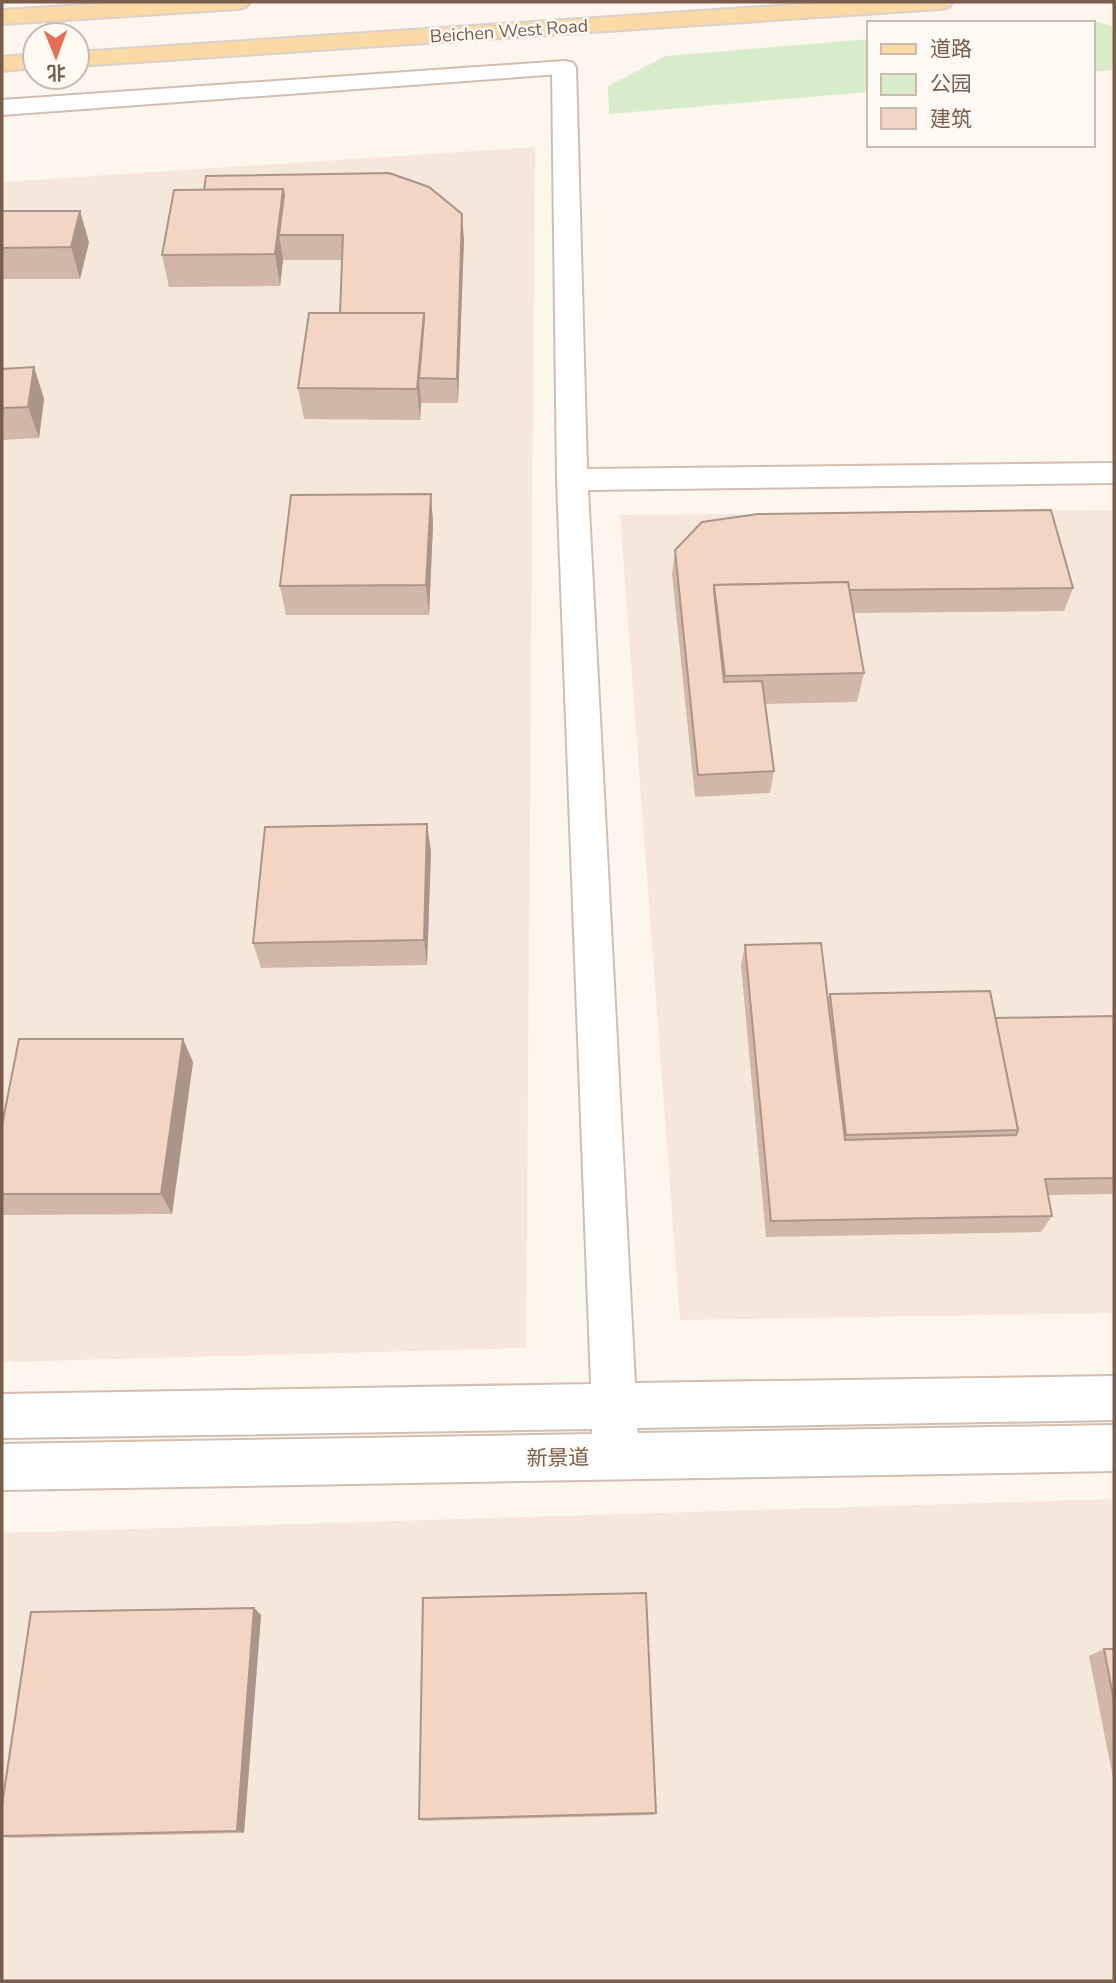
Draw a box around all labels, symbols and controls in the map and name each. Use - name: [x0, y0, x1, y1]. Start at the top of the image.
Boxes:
- street label: Beichen West Road: [429, 13, 589, 49]
- north arrow: [21, 21, 91, 91]
- legend: [867, 21, 1095, 147]
- text: 道路: [930, 35, 972, 63]
- text: 北: [47, 59, 66, 85]
- text: 公园: [930, 70, 972, 98]
- text: 建筑: [930, 105, 972, 133]
- street label: 新景道: [526, 1443, 590, 1473]

